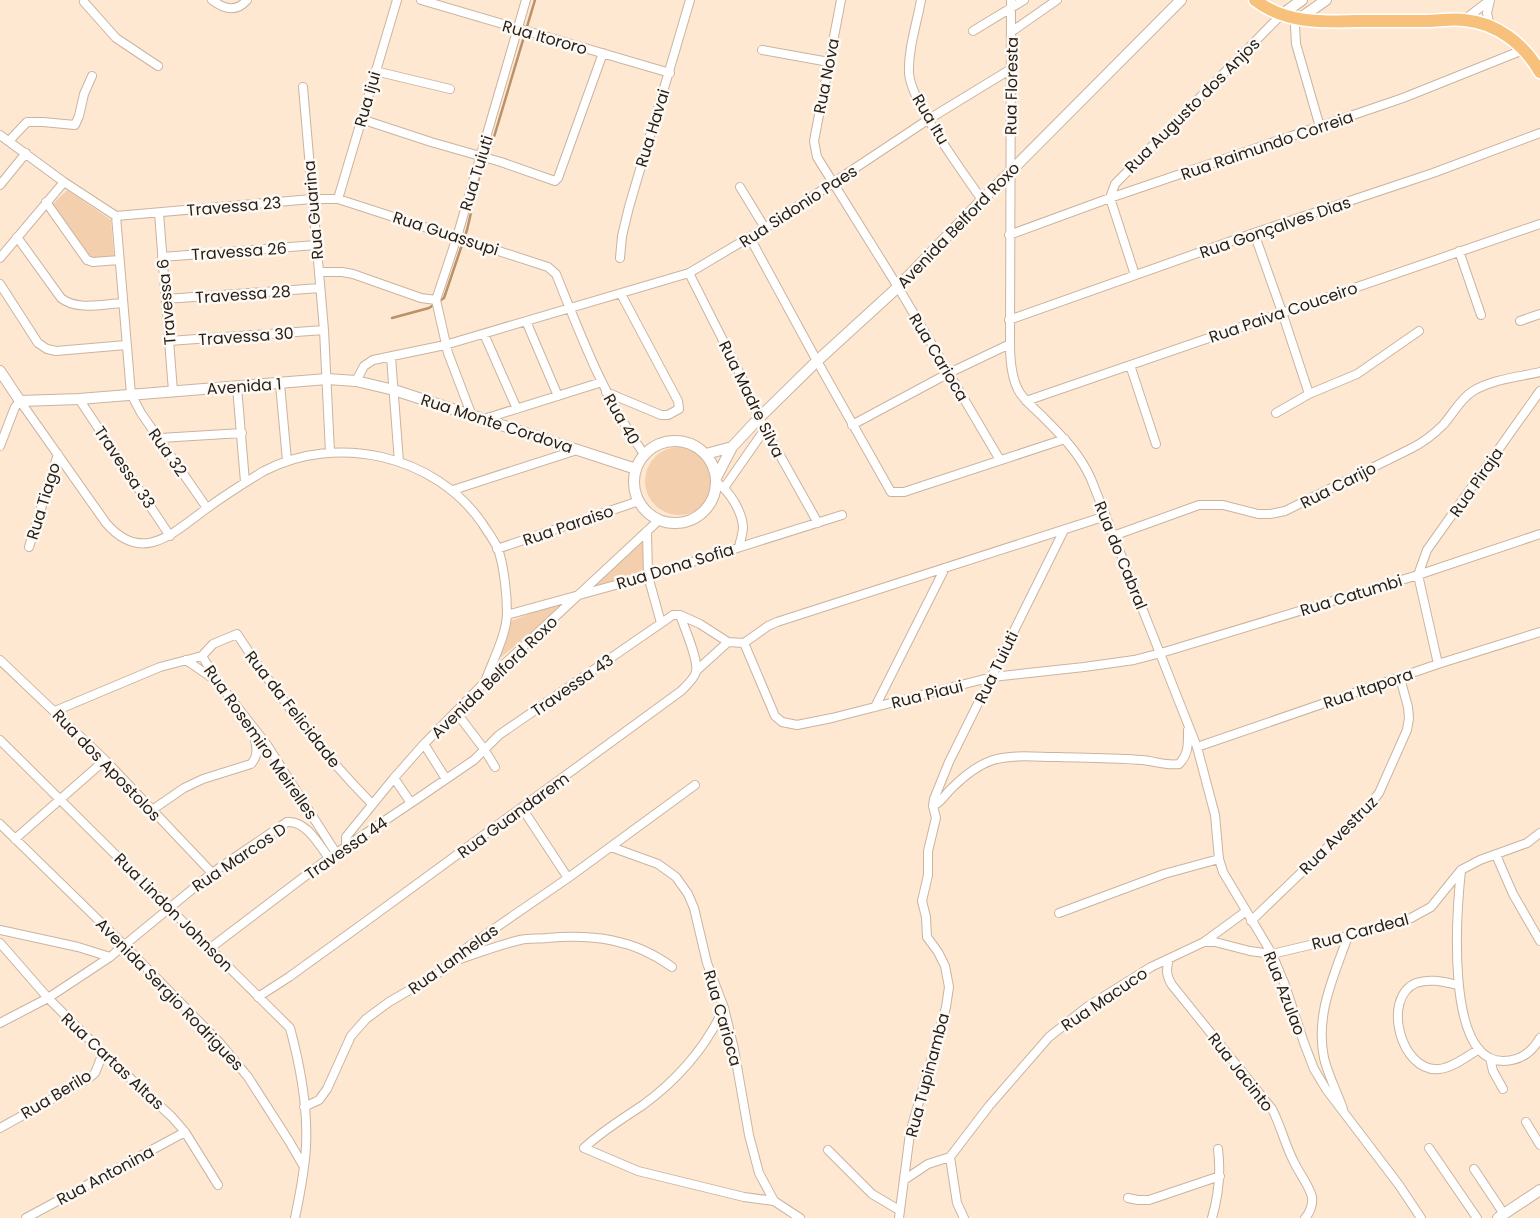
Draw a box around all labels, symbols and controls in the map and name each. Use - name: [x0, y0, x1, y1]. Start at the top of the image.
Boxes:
- street label: Rua Itororo: [500, 14, 590, 61]
- street label: Rua Augusto dos Anjos: [1119, 32, 1265, 178]
- street label: Rua Nova: [808, 36, 845, 116]
- street label: Rua Floresta: [999, 37, 1024, 135]
- street label: Rua Ijui: [349, 69, 386, 130]
- street label: Rua Havai: [630, 86, 675, 170]
- street label: Rua Itu: [907, 90, 955, 149]
- street label: Rua Raimundo Correia: [1178, 105, 1356, 186]
- street label: Rua Tuiuti: [454, 133, 499, 214]
- street label: Avenida Belford Roxo: [892, 157, 1025, 294]
- street label: Rua Guarina: [298, 159, 329, 261]
- street label: Rua Sidonio Paes: [735, 160, 862, 253]
- street label: Travessa 23: [186, 191, 282, 222]
- street label: Rua Gonçalves Dias: [1197, 191, 1354, 264]
- street label: Rua Guassupi: [390, 206, 502, 261]
- street label: Travessa 26: [191, 237, 287, 266]
- street label: Travessa 6: [151, 258, 182, 346]
- street label: Rua Paiva Couceiro: [1206, 276, 1361, 349]
- street label: Travessa 28: [195, 280, 291, 309]
- street label: Rua Carioca: [903, 309, 974, 406]
- street label: Travessa 30: [198, 322, 295, 351]
- street label: Rua Madre Silva: [713, 337, 790, 462]
- street label: Avenida 1: [206, 372, 282, 401]
- street label: Rua Monte Cordova: [418, 388, 576, 459]
- street label: Rua 40: [598, 390, 645, 449]
- street label: Travessa 33: [88, 421, 161, 513]
- street label: Rua 32: [143, 424, 192, 481]
- street label: Rua Piraja: [1444, 443, 1509, 522]
- street label: Rua Carijo: [1296, 457, 1380, 514]
- street label: Rua Tiago: [21, 460, 66, 543]
- street label: Rua do Cabral: [1088, 498, 1153, 613]
- street label: Rua Paraiso: [520, 499, 617, 552]
- street label: Rua Dona Sofia: [614, 538, 737, 595]
- street label: Rua Catumbi: [1297, 569, 1405, 622]
- street label: Avenida Belford Roxo: [426, 611, 563, 744]
- street label: Rua Tuiuti: [969, 627, 1024, 707]
- street label: Rua da Felicidade: [240, 646, 346, 773]
- street label: Travessa 43: [527, 649, 618, 722]
- street label: Rua Rosemiro Meirelles: [198, 660, 323, 824]
- street label: Rua Itapora: [1320, 662, 1416, 715]
- street label: Rua Piaui: [889, 674, 965, 715]
- street label: Rua dos Apostolos: [47, 704, 166, 826]
- street label: Rua Guandarem: [453, 767, 574, 864]
- street label: Rua Avestruz: [1294, 791, 1383, 880]
- street label: Travessa 44: [300, 811, 392, 885]
- street label: Rua Marcos D: [187, 817, 291, 898]
- street label: Rua Lindon Johnson: [109, 848, 238, 977]
- street label: Rua Cardeal: [1309, 907, 1411, 955]
- street label: Avenida Sergio Rodrigues: [90, 913, 249, 1076]
- street label: Rua Lanhelas: [404, 919, 503, 1000]
- street label: Rua Azulao: [1258, 948, 1311, 1039]
- street label: Rua Macuco: [1057, 962, 1152, 1037]
- street label: Rua Carioca: [698, 967, 747, 1069]
- street label: Rua Cartas Altas: [56, 1008, 169, 1115]
- street label: Rua Tupinamba: [900, 1010, 955, 1140]
- street label: Rua Jacinto: [1203, 1028, 1279, 1117]
- street label: Rua Berilo: [17, 1064, 96, 1125]
- street label: Rua Antonina: [52, 1140, 158, 1211]

